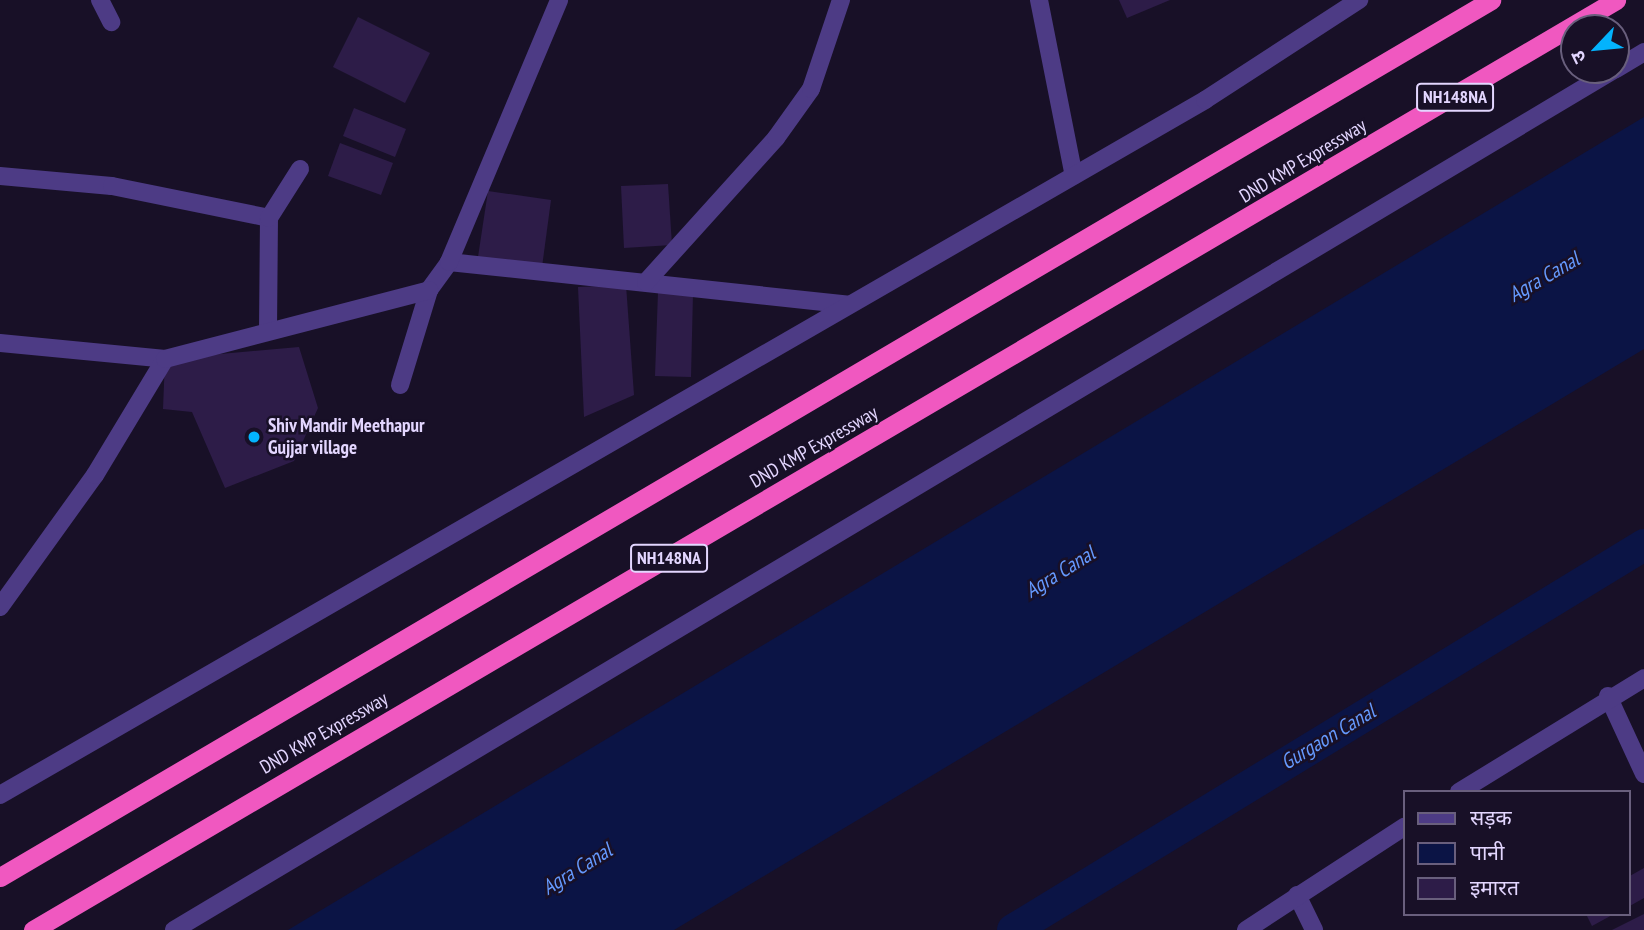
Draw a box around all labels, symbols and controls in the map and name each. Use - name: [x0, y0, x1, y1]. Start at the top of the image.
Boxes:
- north arrow: [1560, 14, 1630, 84]
- text: उ: [1565, 47, 1591, 68]
- road number: NH148NA: [1415, 82, 1495, 112]
- street label: DND KMP Expressway: [1235, 114, 1371, 208]
- water label: Agra Canal: [1504, 247, 1584, 307]
- street label: DND KMP Expressway: [746, 401, 882, 493]
- place label: Shiv Mandir Meethapur Gujjar village: [268, 415, 425, 459]
- marker: Shiv Mandir Meethapur Gujjar village: [246, 429, 262, 445]
- water label: Agra Canal: [1020, 541, 1100, 603]
- road number: NH148NA: [629, 544, 709, 572]
- street label: DND KMP Expressway: [256, 687, 392, 779]
- water label: Gurgaon Canal: [1276, 699, 1380, 775]
- legend: [1402, 790, 1630, 916]
- text: सड़क: [1470, 804, 1512, 831]
- water label: Agra Canal: [537, 838, 617, 900]
- text: पानी: [1470, 839, 1504, 866]
- text: इमारत: [1470, 874, 1519, 901]

